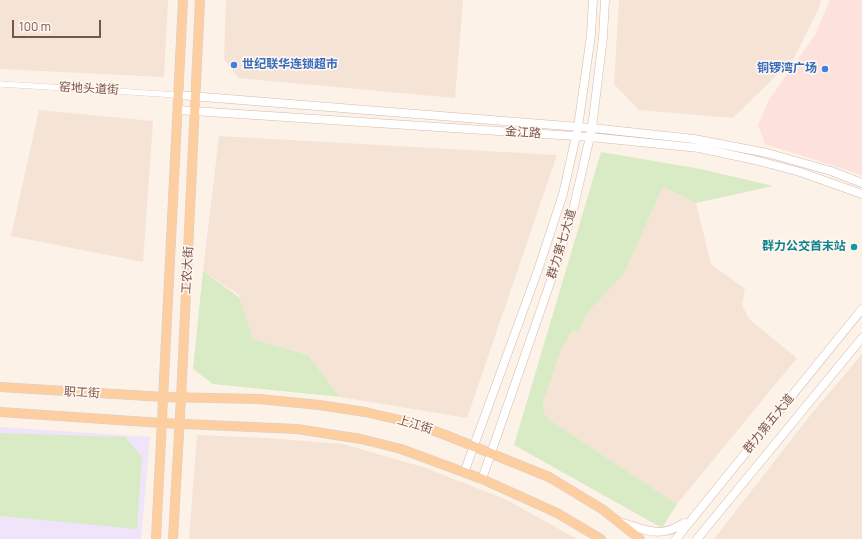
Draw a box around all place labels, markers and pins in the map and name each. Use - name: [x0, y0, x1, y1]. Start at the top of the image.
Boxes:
- place label: 世纪联华连锁超市: [242, 58, 338, 72]
- marker: 世纪联华连锁超市: [229, 60, 239, 70]
- place label: 铜锣湾广场: [757, 62, 817, 76]
- marker: 铜锣湾广场: [820, 64, 830, 74]
- place label: 群力公交首末站: [762, 240, 846, 254]
- marker: 群力公交首末站: [849, 242, 859, 252]

